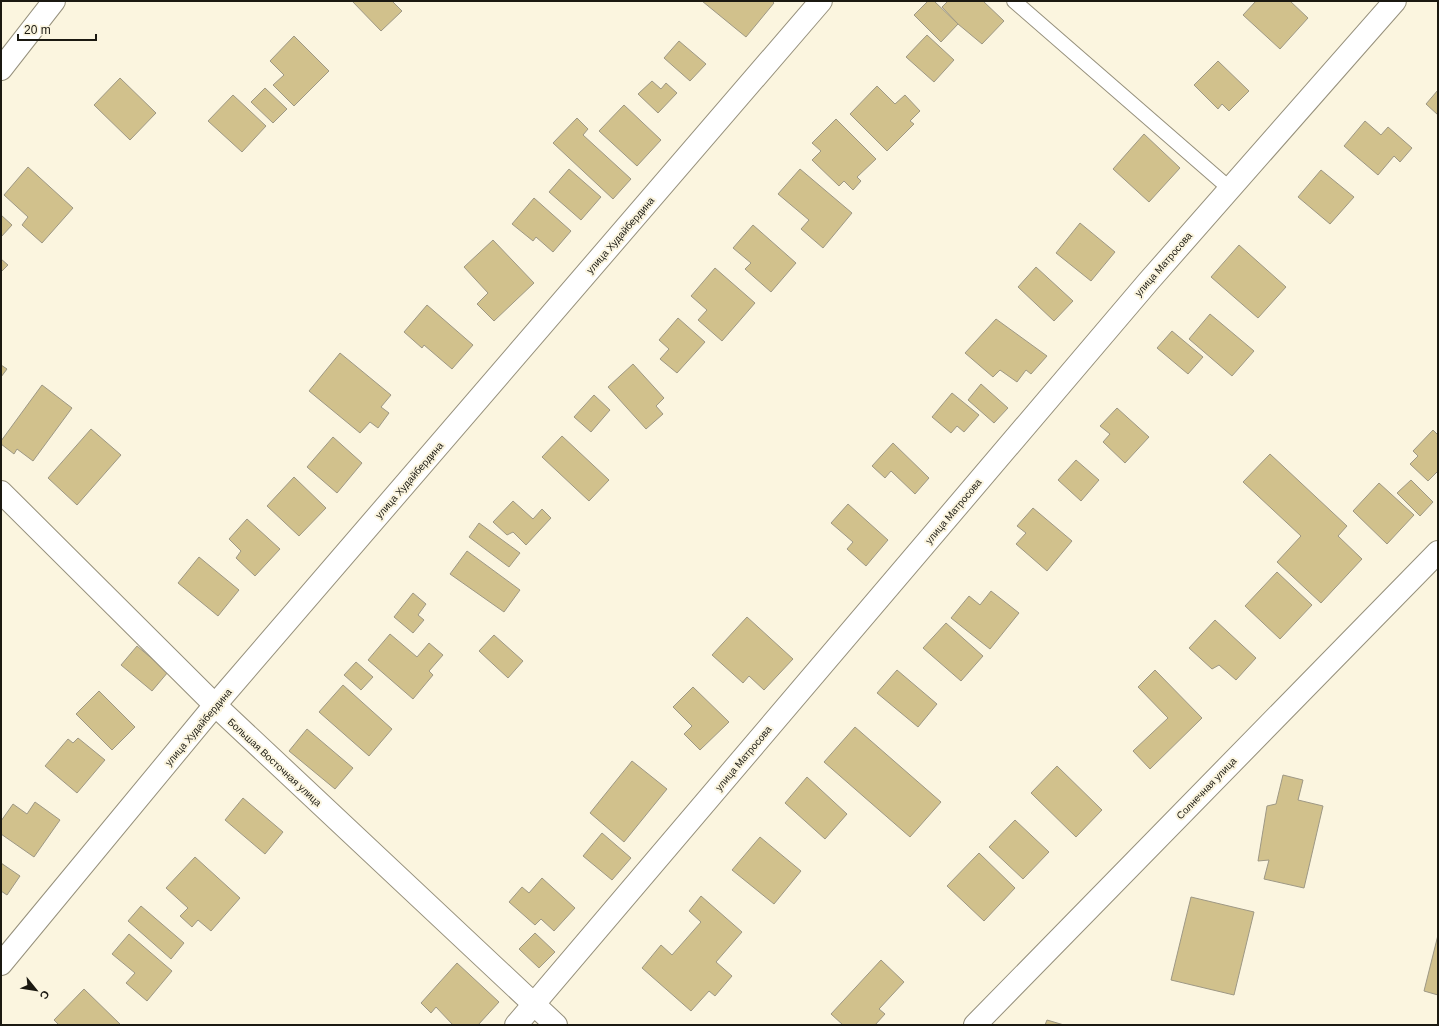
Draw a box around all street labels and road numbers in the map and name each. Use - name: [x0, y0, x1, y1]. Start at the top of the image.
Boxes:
- street label: улица Худайбердина: [584, 195, 657, 276]
- street label: улица Матросова: [1133, 230, 1194, 299]
- street label: улица Худайбердина: [373, 440, 446, 521]
- street label: улица Матросова: [923, 476, 984, 546]
- street label: улица Худайбердина: [163, 686, 234, 768]
- street label: Большая Восточная улица: [226, 716, 324, 809]
- street label: улица Матросова: [713, 723, 774, 793]
- street label: Солнечная улица: [1174, 755, 1239, 821]

